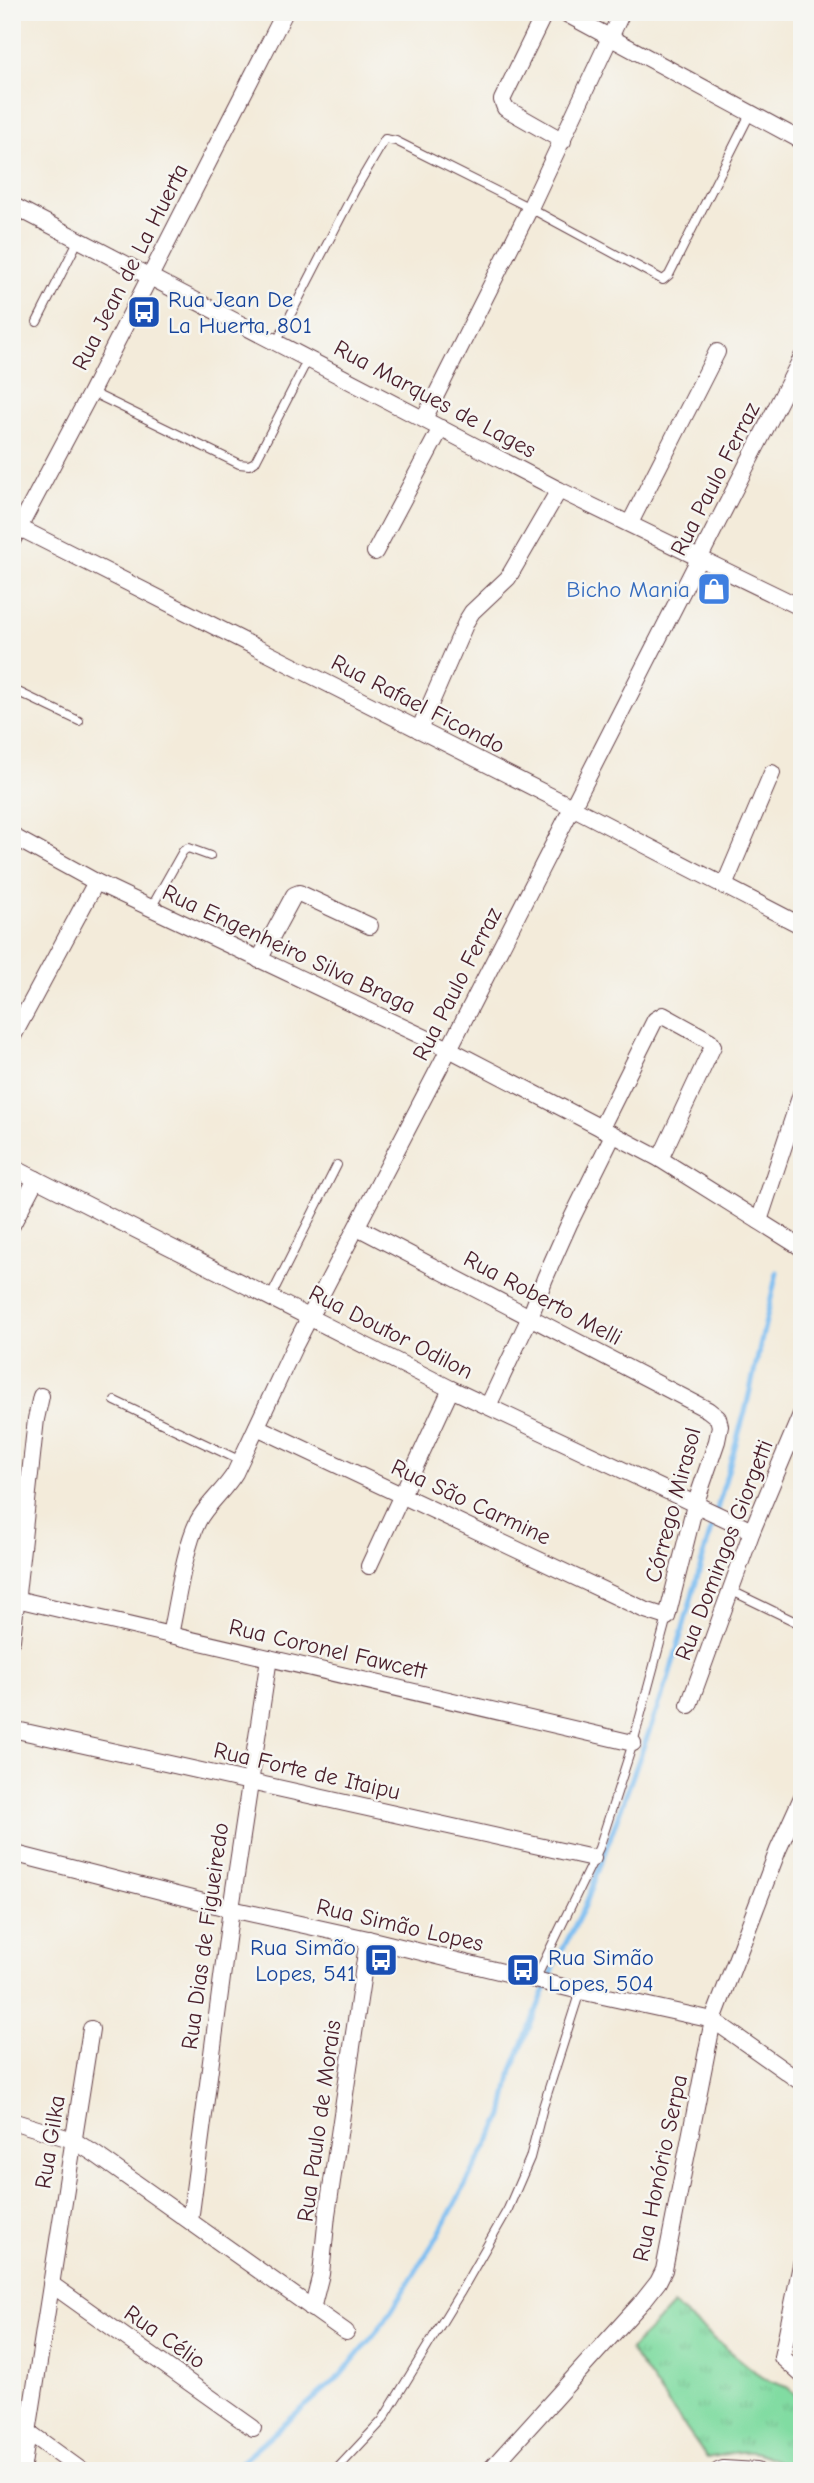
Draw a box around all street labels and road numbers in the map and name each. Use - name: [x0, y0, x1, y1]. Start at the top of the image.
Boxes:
- street label: Rua Jean de La Huerta: [66, 159, 194, 375]
- street label: Rua Marques de Lages: [329, 334, 541, 464]
- street label: Rua Paulo Ferraz: [665, 398, 765, 560]
- street label: Rua Rafael Ficondo: [327, 649, 509, 759]
- street label: Rua Engenheiro Silva Braga: [158, 878, 420, 1020]
- street label: Rua Paulo Ferraz: [407, 903, 507, 1065]
- street label: Rua Roberto Melli: [459, 1245, 627, 1351]
- street label: Rua Doutor Odilon: [304, 1279, 478, 1385]
- street label: Córrego Mirasol: [639, 1425, 707, 1585]
- street label: Rua Domingos Giorgetti: [669, 1436, 779, 1664]
- street label: Rua São Carmine: [387, 1453, 555, 1551]
- street label: Rua Coronel Fawcett: [226, 1613, 431, 1685]
- street label: Rua Forte de Itaipu: [211, 1736, 403, 1806]
- street label: Rua Dias de Figueiredo: [176, 1821, 234, 2051]
- street label: Rua Simão Lopes: [314, 1893, 486, 1957]
- street label: Rua Paulo de Morais: [291, 2018, 347, 2224]
- street label: Rua Honório Serpa: [627, 2072, 693, 2264]
- street label: Rua Gilka: [29, 2093, 71, 2191]
- street label: Rua Célio: [119, 2299, 211, 2375]

